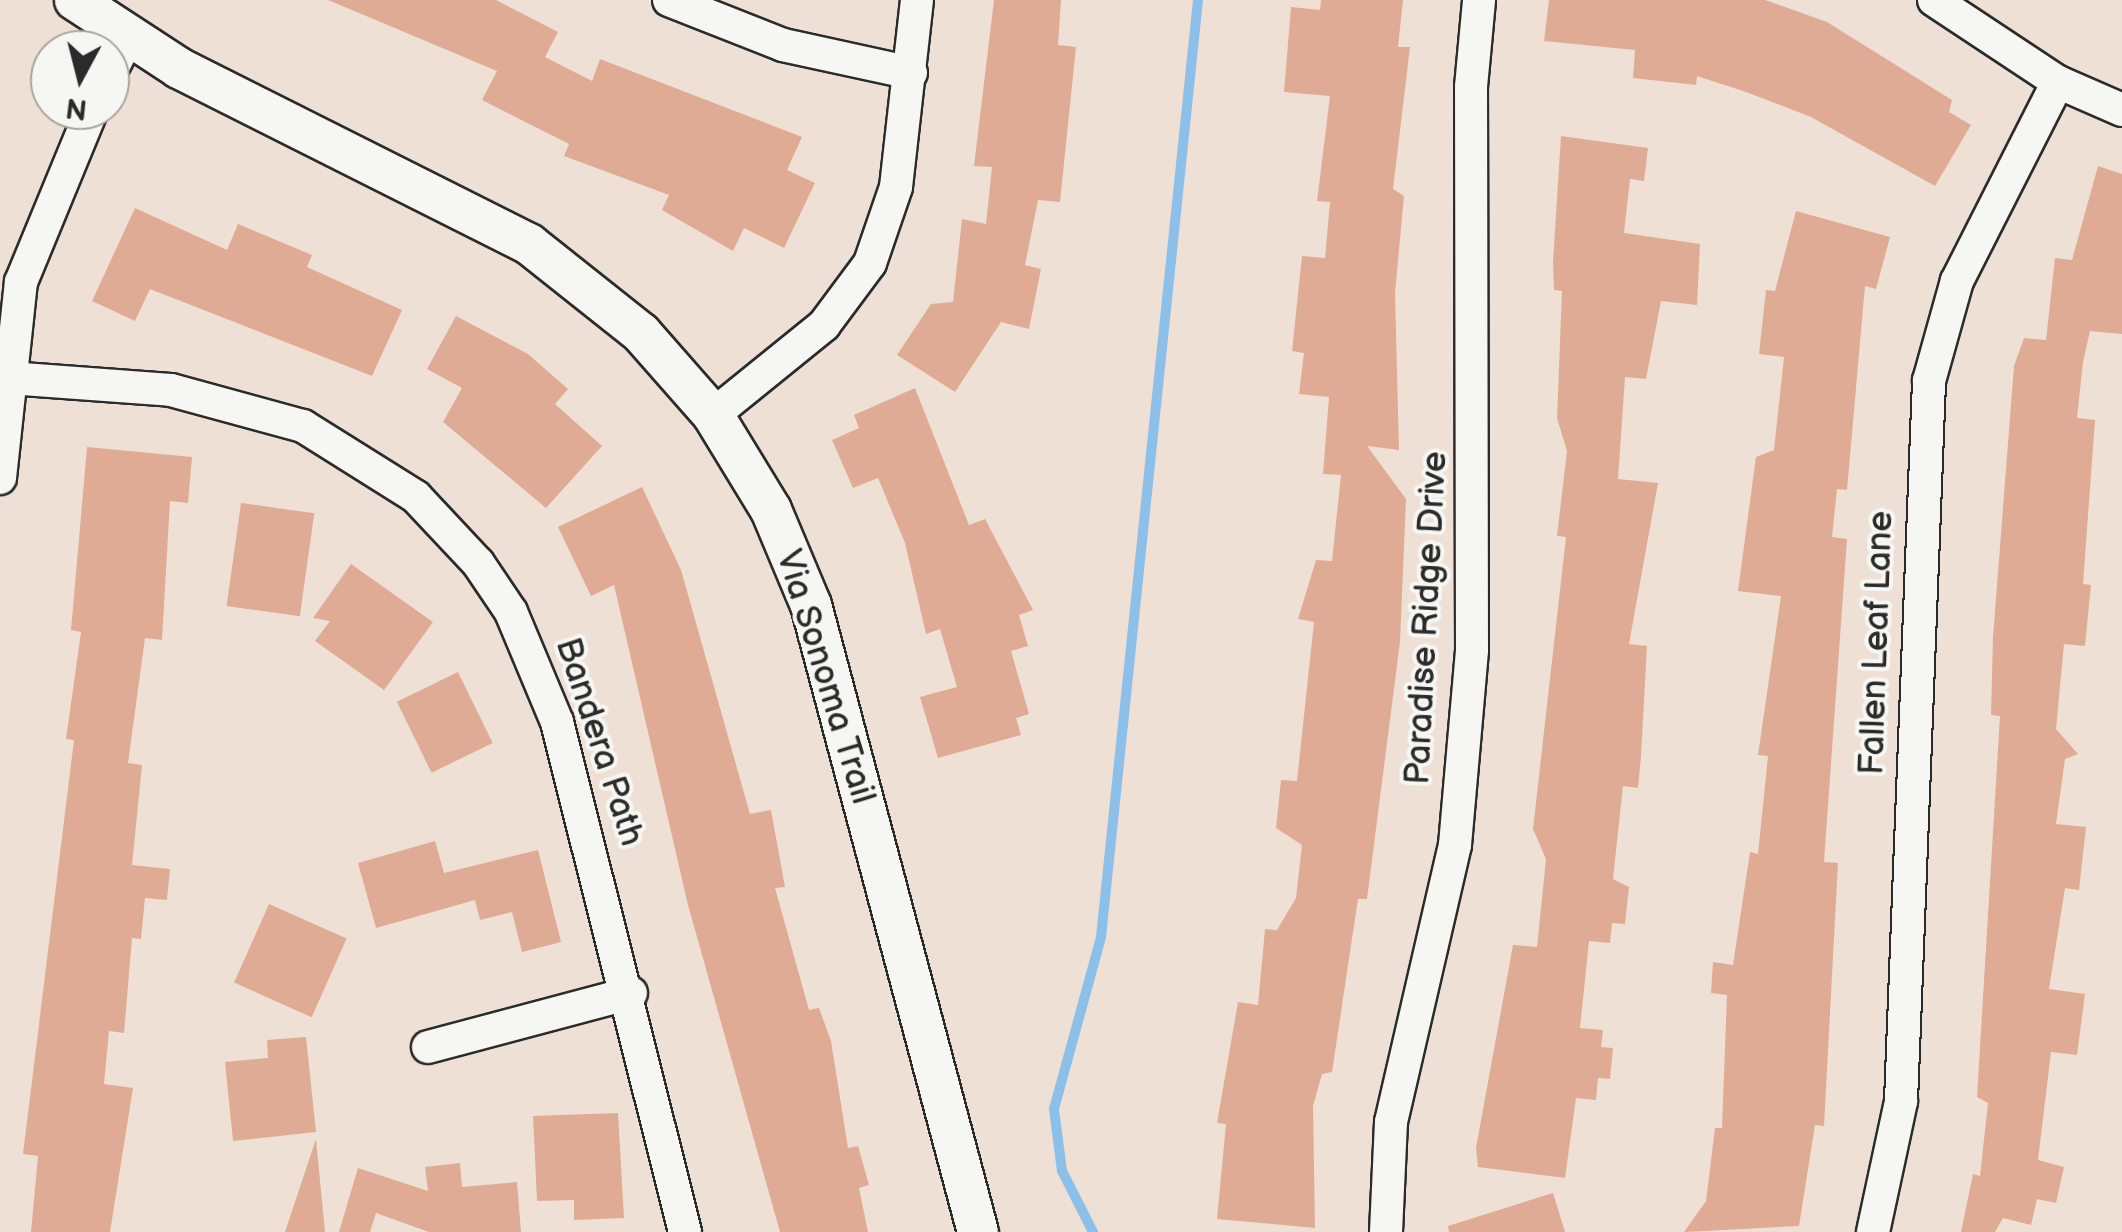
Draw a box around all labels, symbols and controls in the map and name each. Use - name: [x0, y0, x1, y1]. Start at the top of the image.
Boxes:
- north arrow: [30, 30, 130, 130]
- text: N: [64, 91, 89, 126]
- street label: Paradise Ridge Drive: [1397, 450, 1457, 786]
- street label: Fallen Leaf Lane: [1851, 510, 1903, 776]
- street label: Via Sonoma Trail: [766, 544, 884, 810]
- street label: Bandera Path: [546, 633, 652, 851]

